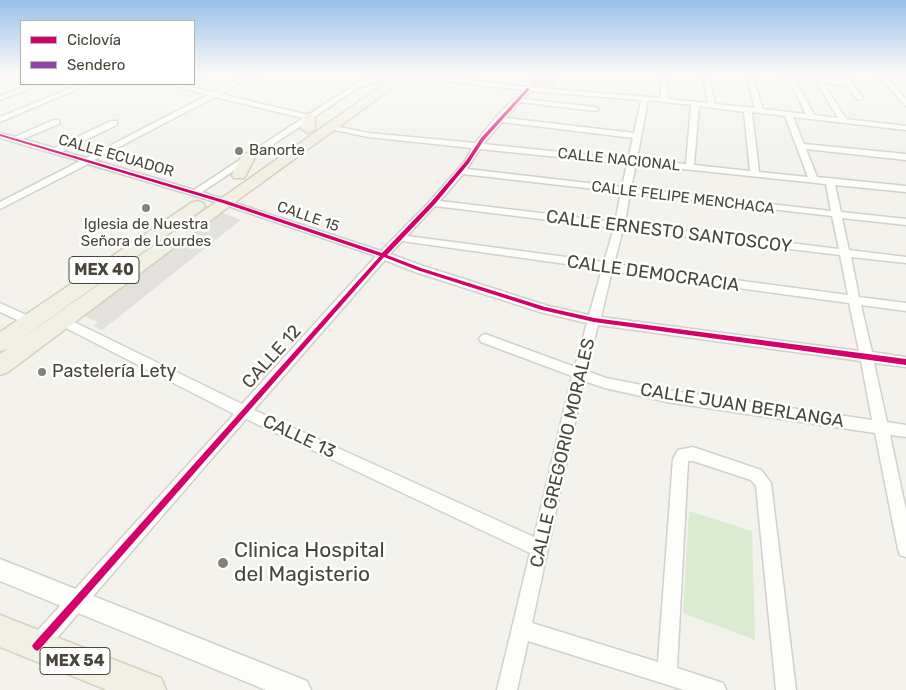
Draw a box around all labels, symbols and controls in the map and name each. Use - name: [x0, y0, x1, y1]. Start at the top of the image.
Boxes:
- legend: [20, 20, 195, 85]
- text: Ciclovía: [67, 31, 121, 49]
- text: Sendero: [67, 56, 125, 74]
- street label: CALLE ECUADOR: [56, 131, 176, 181]
- place label: Banorte: [249, 142, 305, 160]
- marker: Banorte: [233, 145, 245, 157]
- street label: CALLE NACIONAL: [557, 145, 681, 175]
- street label: CALLE FELIPE MENCHACA: [590, 178, 776, 218]
- street label: CALLE 15: [274, 198, 342, 236]
- marker: Iglesia de Nuestra Señora de Lourdes: [140, 202, 152, 214]
- street label: CALLE ERNESTO SANTOSCOY: [545, 206, 793, 258]
- place label: Iglesia de Nuestra Señora de Lourdes: [81, 216, 211, 251]
- street label: CALLE DEMOCRACIA: [565, 251, 741, 297]
- road number: MEX 40: [69, 256, 139, 284]
- street label: CALLE 12: [238, 321, 306, 393]
- street label: CALLE GREGORIO MORALES: [526, 336, 600, 570]
- place label: Pastelería Lety: [52, 361, 177, 383]
- marker: Pastelería Lety: [36, 366, 48, 378]
- street label: CALLE JUAN BERLANGA: [639, 379, 845, 433]
- street label: CALLE 13: [259, 411, 339, 463]
- place label: Clinica Hospital del Magisterio: [234, 538, 385, 588]
- marker: Clinica Hospital del Magisterio: [216, 556, 230, 570]
- road number: MEX 54: [40, 648, 110, 674]

